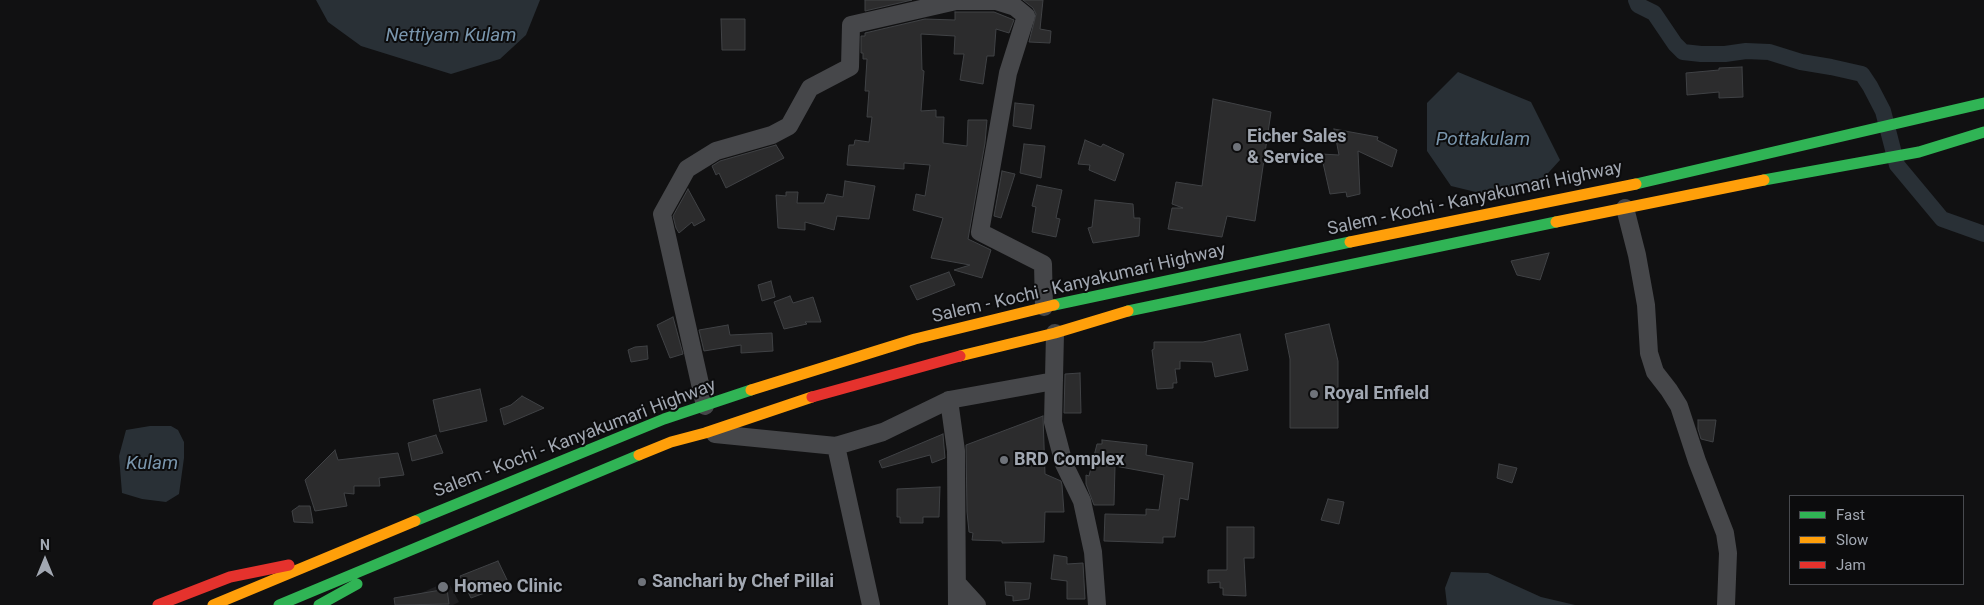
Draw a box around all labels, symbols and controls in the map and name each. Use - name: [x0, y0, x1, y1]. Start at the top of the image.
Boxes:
- water label: Nettiyam Kulam: [385, 25, 517, 47]
- place label: Eicher Sales & Service: [1247, 126, 1347, 168]
- water label: Pottakulam: [1436, 129, 1530, 151]
- marker: Eicher Sales & Service: [1231, 141, 1243, 153]
- street label: Salem - Kochi - Kanyakumari Highway: [1326, 157, 1624, 241]
- street label: Salem - Kochi - Kanyakumari Highway: [930, 240, 1228, 328]
- street label: Salem - Kochi - Kanyakumari Highway: [431, 375, 719, 503]
- place label: Royal Enfield: [1324, 383, 1429, 405]
- marker: Royal Enfield: [1308, 388, 1320, 400]
- place label: BRD Complex: [1014, 449, 1124, 471]
- water label: Kulam: [126, 453, 178, 475]
- marker: BRD Complex: [998, 454, 1010, 466]
- legend: [1789, 495, 1964, 585]
- text: Fast: [1836, 506, 1865, 524]
- text: Slow: [1836, 531, 1868, 549]
- north arrow: [20, 535, 70, 585]
- text: N: [40, 537, 50, 553]
- text: Jam: [1836, 556, 1866, 574]
- place label: Sanchari by Chef Pillai: [652, 571, 834, 593]
- place label: Homeo Clinic: [454, 576, 562, 598]
- marker: Sanchari by Chef Pillai: [636, 576, 648, 588]
- marker: Homeo Clinic: [436, 580, 450, 594]

